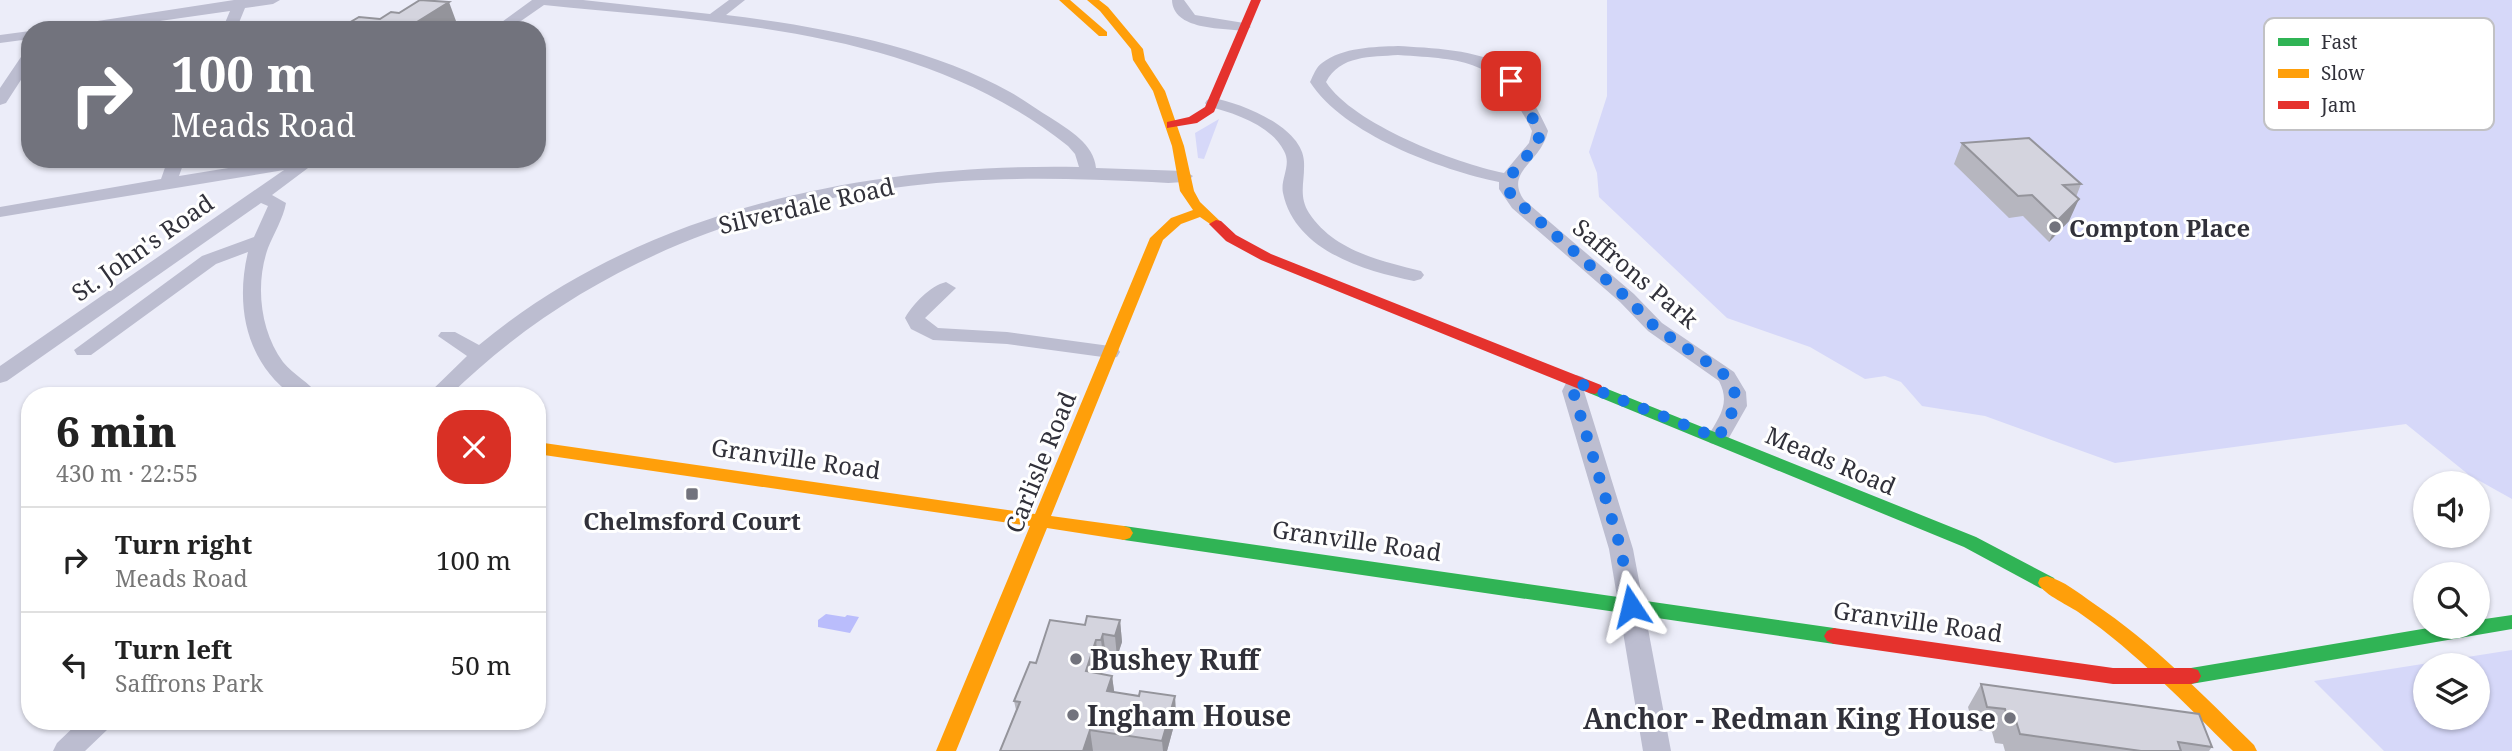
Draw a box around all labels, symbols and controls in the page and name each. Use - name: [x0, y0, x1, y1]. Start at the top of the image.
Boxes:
- legend: [2264, 18, 2494, 130]
- text: Fast: [2321, 29, 2358, 55]
- text: 100 m: [171, 40, 315, 106]
- icon: right: [56, 49, 147, 140]
- pin: [1481, 51, 1541, 111]
- text: Slow: [2321, 60, 2365, 86]
- icon: arrive: [1492, 62, 1530, 100]
- text: Jam: [2320, 92, 2356, 118]
- text: Meads Road: [171, 103, 356, 146]
- street label: Silverdale Road: [715, 169, 897, 241]
- street label: St. John's Road: [65, 186, 220, 308]
- street label: Saffrons Park: [1566, 211, 1707, 336]
- place label: Compton Place: [2069, 211, 2250, 244]
- marker: Compton Place: [2047, 219, 2063, 235]
- street label: Carlisle Road: [997, 386, 1083, 538]
- text: 6 min: [56, 402, 177, 459]
- button: close: [437, 410, 511, 484]
- street label: Meads Road: [1761, 418, 1901, 502]
- street label: Granville Road: [709, 430, 883, 486]
- text: 430 m · 22:55: [56, 457, 198, 489]
- map controls: [2413, 471, 2490, 730]
- button: sound: [2413, 471, 2490, 548]
- marker: Chelmsford Court: [684, 486, 700, 502]
- place label: Chelmsford Court: [583, 504, 801, 537]
- street label: Granville Road: [1270, 512, 1444, 568]
- text: Turn right: [115, 526, 252, 562]
- icon: right: [56, 541, 94, 579]
- text: 100 m: [436, 542, 511, 578]
- text: Meads Road: [115, 562, 248, 594]
- button: search: [2413, 562, 2490, 639]
- position arrow: [1594, 569, 1668, 643]
- street label: Granville Road: [1831, 593, 2005, 649]
- text: Turn left: [115, 631, 232, 667]
- place label: Bushey Ruff: [1090, 640, 1262, 678]
- icon: left: [56, 646, 94, 684]
- text: 50 m: [451, 647, 511, 683]
- marker: Bushey Ruff: [1068, 651, 1084, 667]
- button: layers: [2413, 653, 2490, 730]
- text: Saffrons Park: [115, 667, 263, 699]
- place label: Ingham House: [1087, 696, 1291, 734]
- place label: Anchor - Redman King House: [1583, 699, 1996, 737]
- marker: Ingham House: [1065, 707, 1081, 723]
- marker: Anchor - Redman King House: [2002, 710, 2018, 726]

